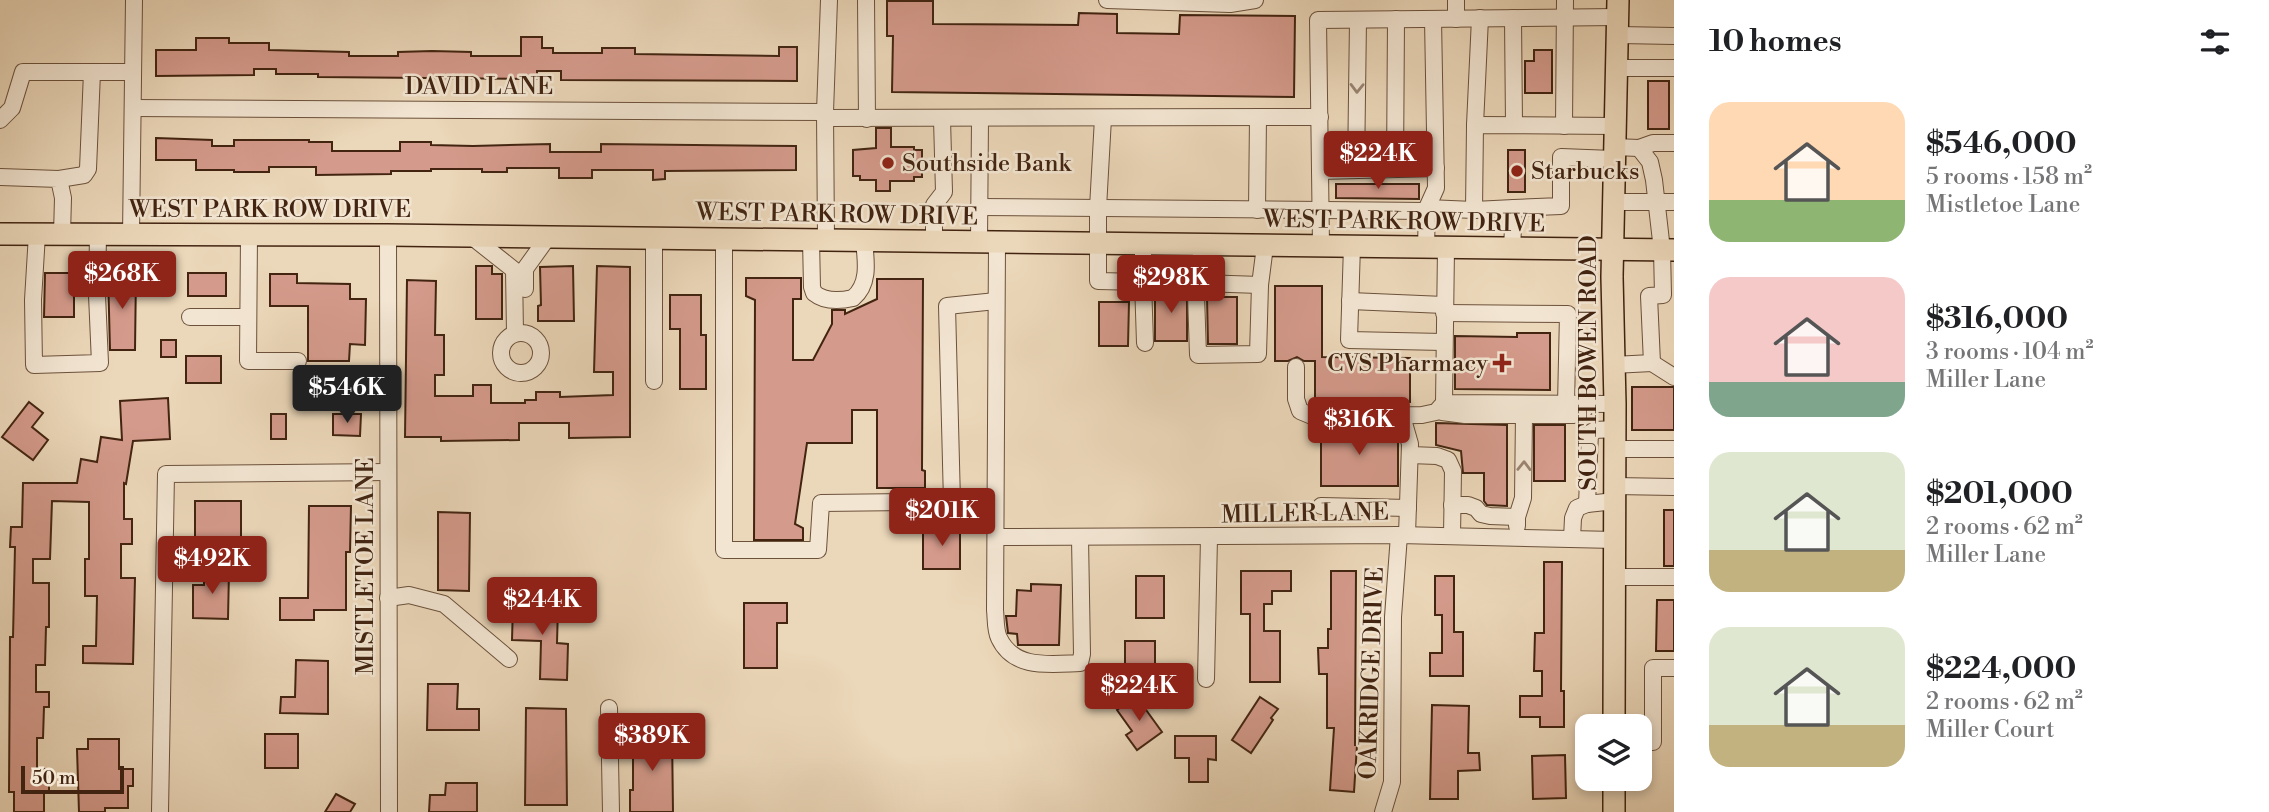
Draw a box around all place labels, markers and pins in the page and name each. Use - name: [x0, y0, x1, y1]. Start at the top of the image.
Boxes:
- pin: $224K: [1329, 132, 1427, 191]
- place label: Southside Bank: [902, 149, 1072, 179]
- marker: Southside Bank: [880, 155, 896, 171]
- place label: Starbucks: [1531, 157, 1639, 187]
- marker: Starbucks: [1509, 163, 1525, 179]
- pin: $268K: [73, 252, 171, 311]
- pin: $298K: [1122, 256, 1220, 315]
- place label: CVS Pharmacy: [1327, 349, 1488, 379]
- marker: CVS Pharmacy: [1494, 355, 1510, 371]
- pin: $546K: [298, 366, 396, 425]
- pin: $316K: [1310, 398, 1408, 457]
- pin: $201K: [893, 489, 991, 548]
- pin: $492K: [163, 536, 261, 596]
- pin: $244K: [493, 578, 591, 637]
- pin: $224K: [1090, 664, 1188, 723]
- pin: $389K: [603, 714, 701, 773]

